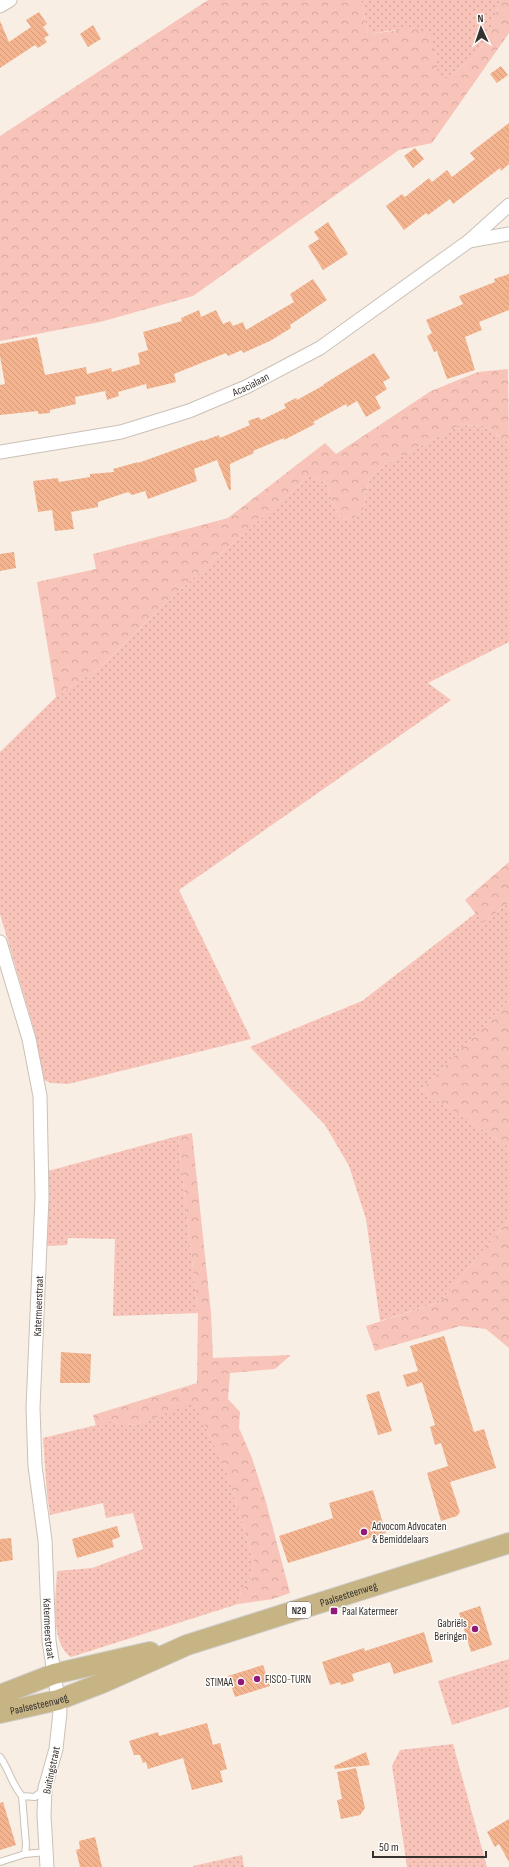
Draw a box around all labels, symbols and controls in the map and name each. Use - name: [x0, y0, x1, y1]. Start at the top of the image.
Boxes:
- north arrow: [461, 8, 501, 48]
- text: N: [477, 12, 484, 25]
- street label: Acacialaan: [230, 370, 272, 399]
- street label: Katermeerstraat: [31, 1275, 46, 1337]
- place label: Advocom Advocaten & Bemiddelaars: [371, 1520, 447, 1546]
- marker: Advocom Advocaten & Bemiddelaars: [359, 1527, 369, 1537]
- street label: Paalsesteenweg: [318, 1579, 379, 1609]
- street label: Katermeerstraat: [40, 1598, 58, 1661]
- road number: N29: [287, 1602, 311, 1618]
- place label: Paal Katermeer: [342, 1605, 398, 1618]
- marker: Paal Katermeer: [329, 1606, 339, 1616]
- place label: Gabriëls Beringen: [434, 1617, 467, 1643]
- marker: Gabriëls Beringen: [470, 1624, 480, 1634]
- place label: FISCO-TURN: [265, 1673, 311, 1686]
- marker: FISCO-TURN: [252, 1674, 262, 1684]
- place label: STIMAA: [206, 1676, 233, 1689]
- marker: STIMAA: [236, 1677, 246, 1687]
- street label: Paalsesteenweg: [9, 1691, 71, 1718]
- street label: Buitingstraat: [40, 1745, 63, 1795]
- scale bar: [373, 1833, 486, 1859]
- text: 50 m: [379, 1840, 399, 1855]

